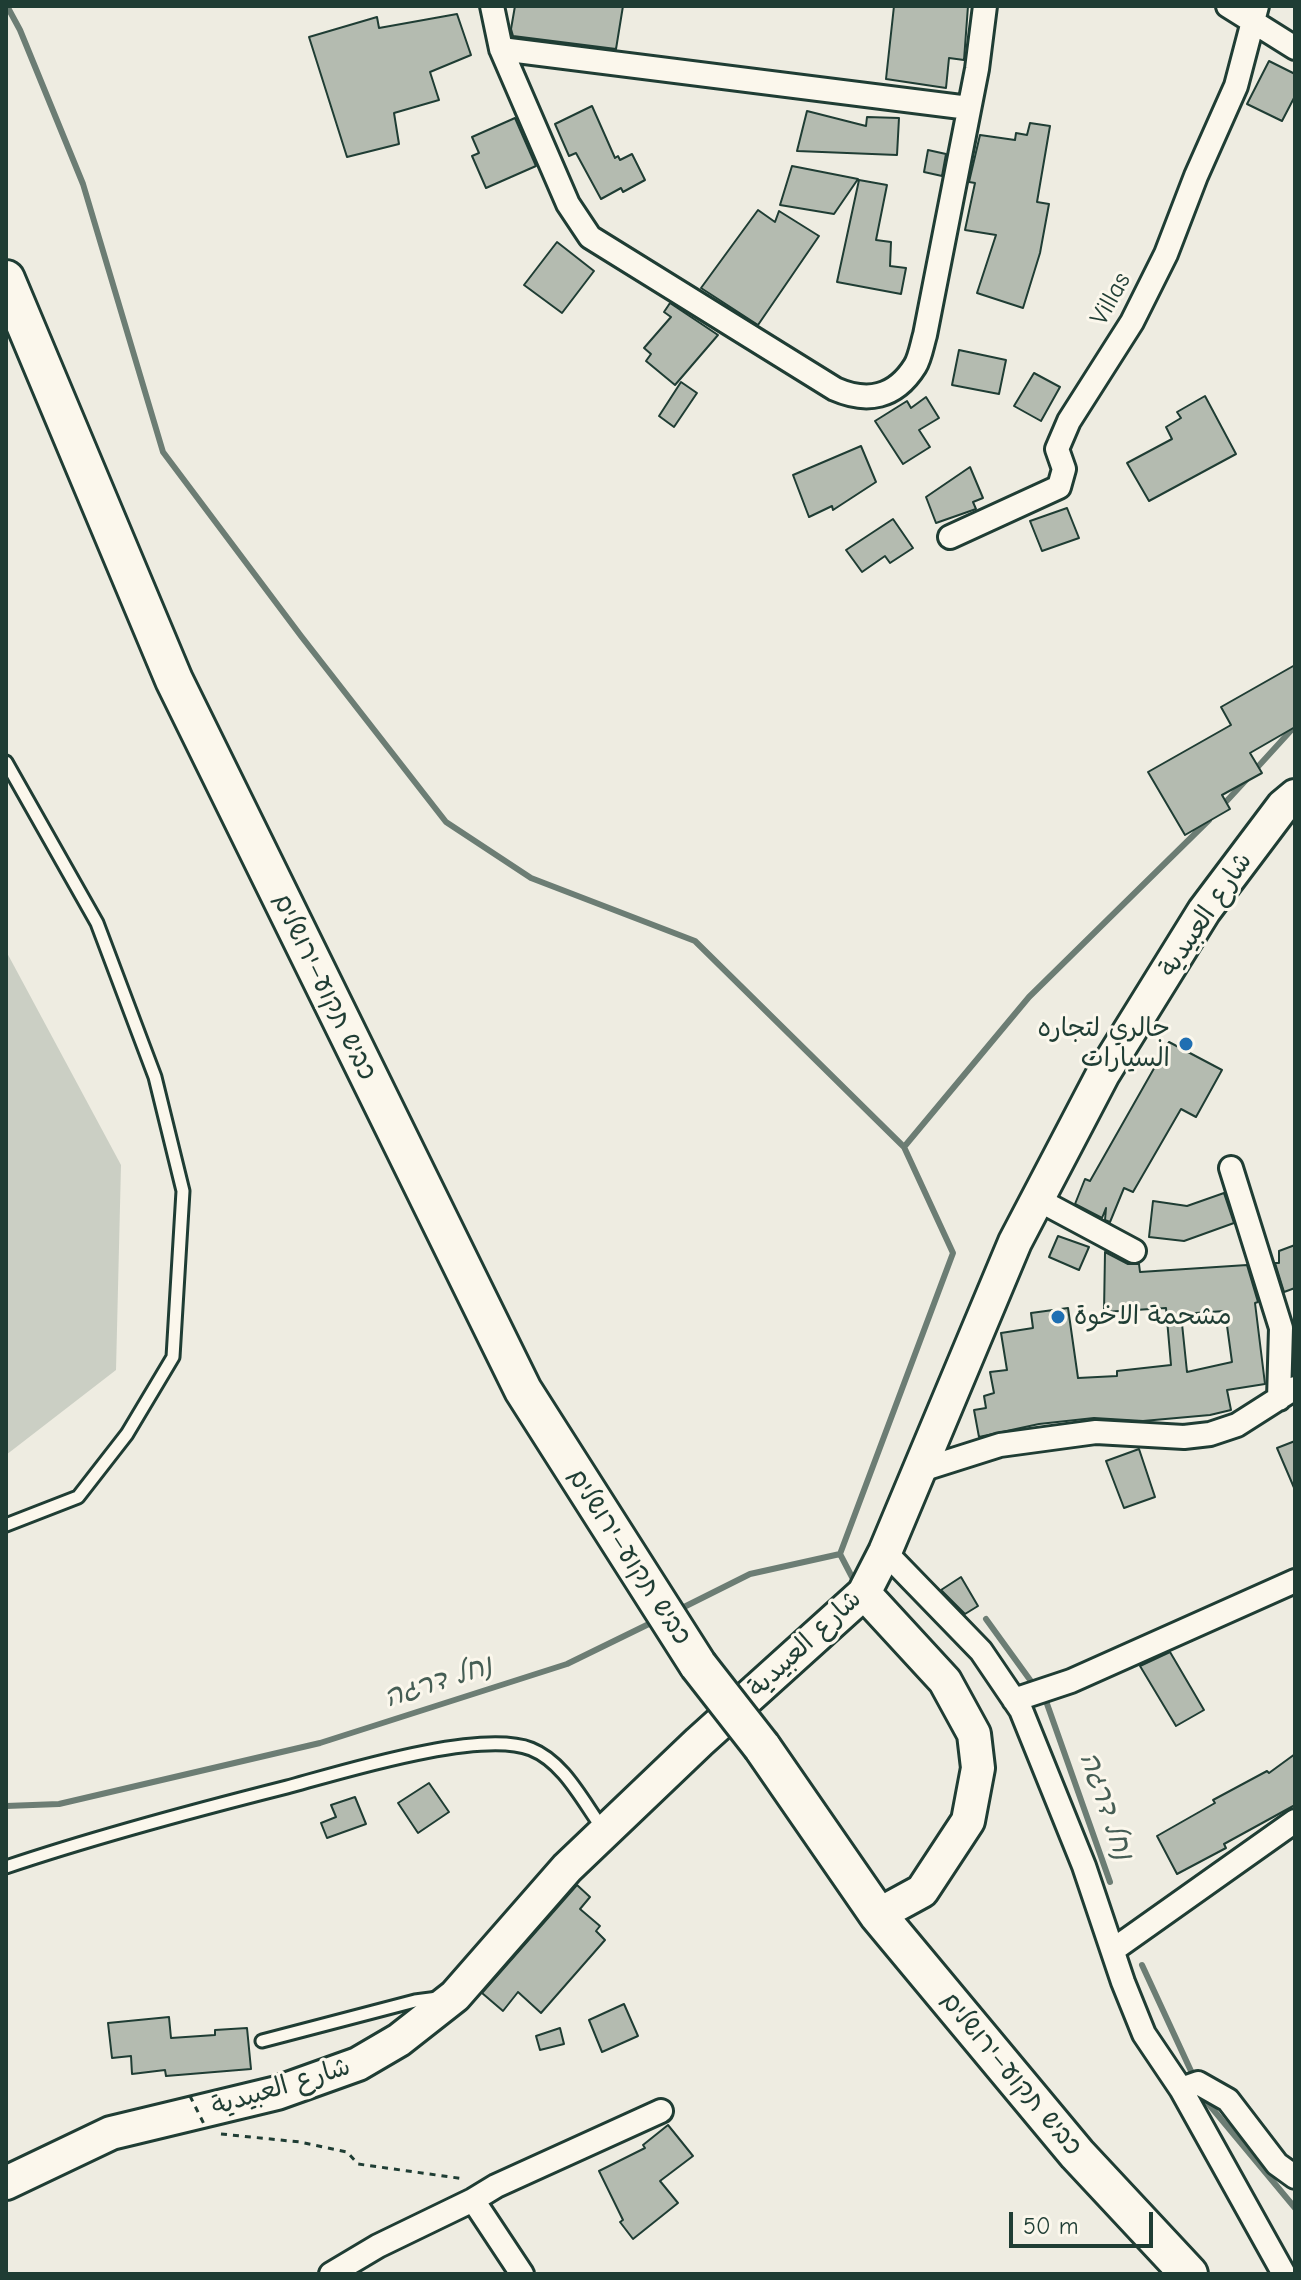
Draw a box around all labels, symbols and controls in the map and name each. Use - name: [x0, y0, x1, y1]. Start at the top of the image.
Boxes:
- street label: Villas: [1084, 267, 1138, 331]
- street label: شارع العبيدية: [1153, 847, 1259, 983]
- street label: כביש תקוע–ירושלים: [265, 889, 383, 1085]
- place label: جالري لتجاره السيارات: [1038, 1013, 1170, 1074]
- marker: جالري لتجاره السيارات: [1177, 1035, 1195, 1053]
- place label: مشحمة الاخوة: [1074, 1301, 1232, 1333]
- marker: مشحمة الاخوة: [1049, 1308, 1067, 1326]
- street label: כביש תקוע–ירושלים: [560, 1463, 698, 1651]
- street label: شارع العبيدية: [742, 1584, 868, 1704]
- water label: נחל דרגה: [380, 1649, 496, 1715]
- water label: נחל דרגה: [1072, 1748, 1140, 1864]
- street label: כביש תקוע–ירושלים: [934, 1986, 1088, 2162]
- street label: شارع العبيدية: [208, 2051, 354, 2123]
- scale bar: [1013, 2196, 1157, 2246]
- text: 50 m: [1023, 2212, 1079, 2240]

